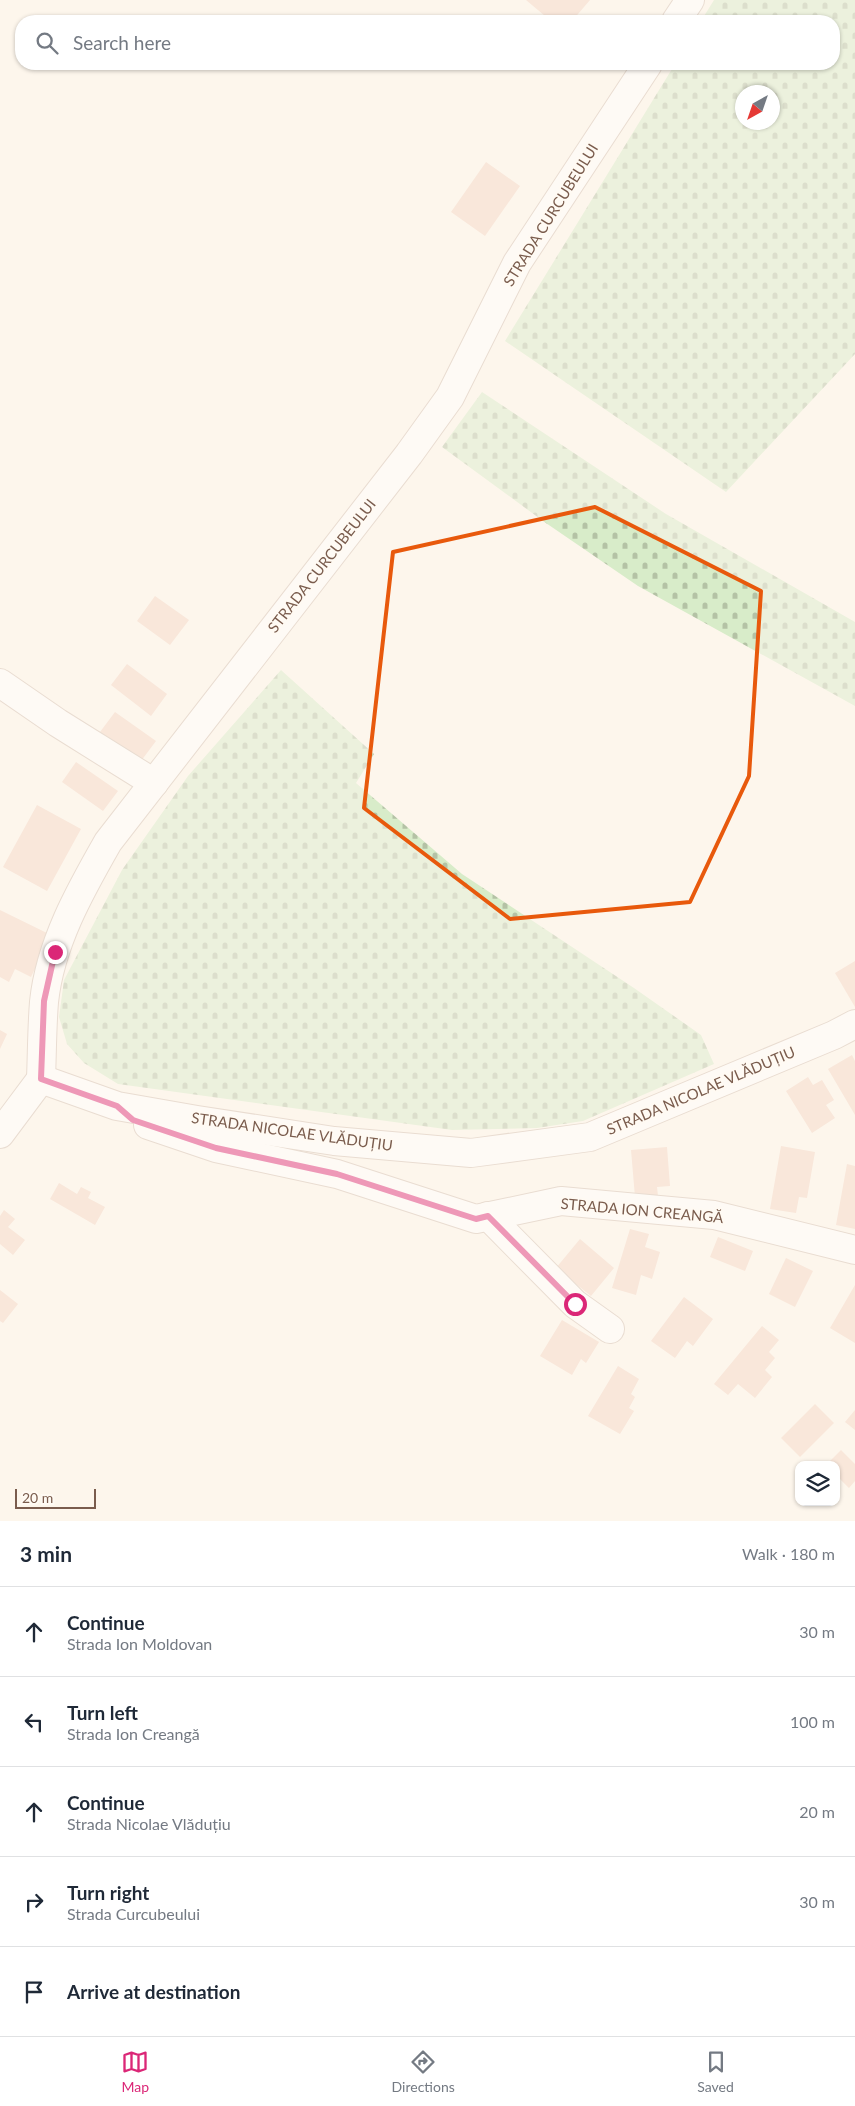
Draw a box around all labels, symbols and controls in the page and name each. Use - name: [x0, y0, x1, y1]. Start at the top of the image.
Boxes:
- search box: [15, 15, 840, 70]
- icon: search: [33, 29, 61, 57]
- text: Search here: [73, 31, 171, 54]
- north arrow: [735, 85, 780, 130]
- street label: STRADA CURCUBEULUI: [499, 140, 601, 289]
- street label: STRADA CURCUBEULUI: [263, 495, 379, 636]
- route end: [44, 941, 67, 964]
- street label: STRADA NICOLAE VLĂDUȚIU: [604, 1042, 798, 1138]
- street label: STRADA NICOLAE VLĂDUȚIU: [190, 1108, 394, 1154]
- street label: STRADA ION CREANGĂ: [560, 1194, 725, 1226]
- route start: [564, 1293, 587, 1316]
- map controls: [795, 1461, 840, 1506]
- button: layers: [795, 1461, 840, 1506]
- scale bar: [15, 1486, 96, 1509]
- text: 20 m: [22, 1489, 53, 1506]
- text: 3 min: [20, 1541, 72, 1566]
- text: Walk · 180 m: [742, 1544, 835, 1563]
- text: Continue: [67, 1611, 145, 1634]
- icon: ahead: [20, 1618, 48, 1646]
- text: 30 m: [799, 1622, 835, 1641]
- text: Strada Ion Moldovan: [67, 1634, 212, 1653]
- text: Turn left: [67, 1701, 138, 1724]
- icon: left: [20, 1708, 48, 1736]
- text: 100 m: [790, 1712, 835, 1731]
- text: Strada Ion Creangă: [67, 1724, 200, 1743]
- text: Continue: [67, 1791, 145, 1814]
- icon: ahead: [20, 1798, 48, 1826]
- text: 20 m: [799, 1802, 835, 1821]
- text: Strada Nicolae Vlăduțiu: [67, 1814, 231, 1833]
- text: Turn right: [67, 1881, 149, 1904]
- icon: right: [20, 1888, 48, 1916]
- text: 30 m: [799, 1892, 835, 1911]
- text: Strada Curcubeului: [67, 1904, 200, 1923]
- icon: arrive: [20, 1978, 48, 2006]
- text: Arrive at destination: [67, 1980, 240, 2003]
- tab: Map: [121, 2048, 149, 2095]
- tab: Directions: [392, 2048, 455, 2095]
- tab: Saved: [697, 2048, 734, 2095]

